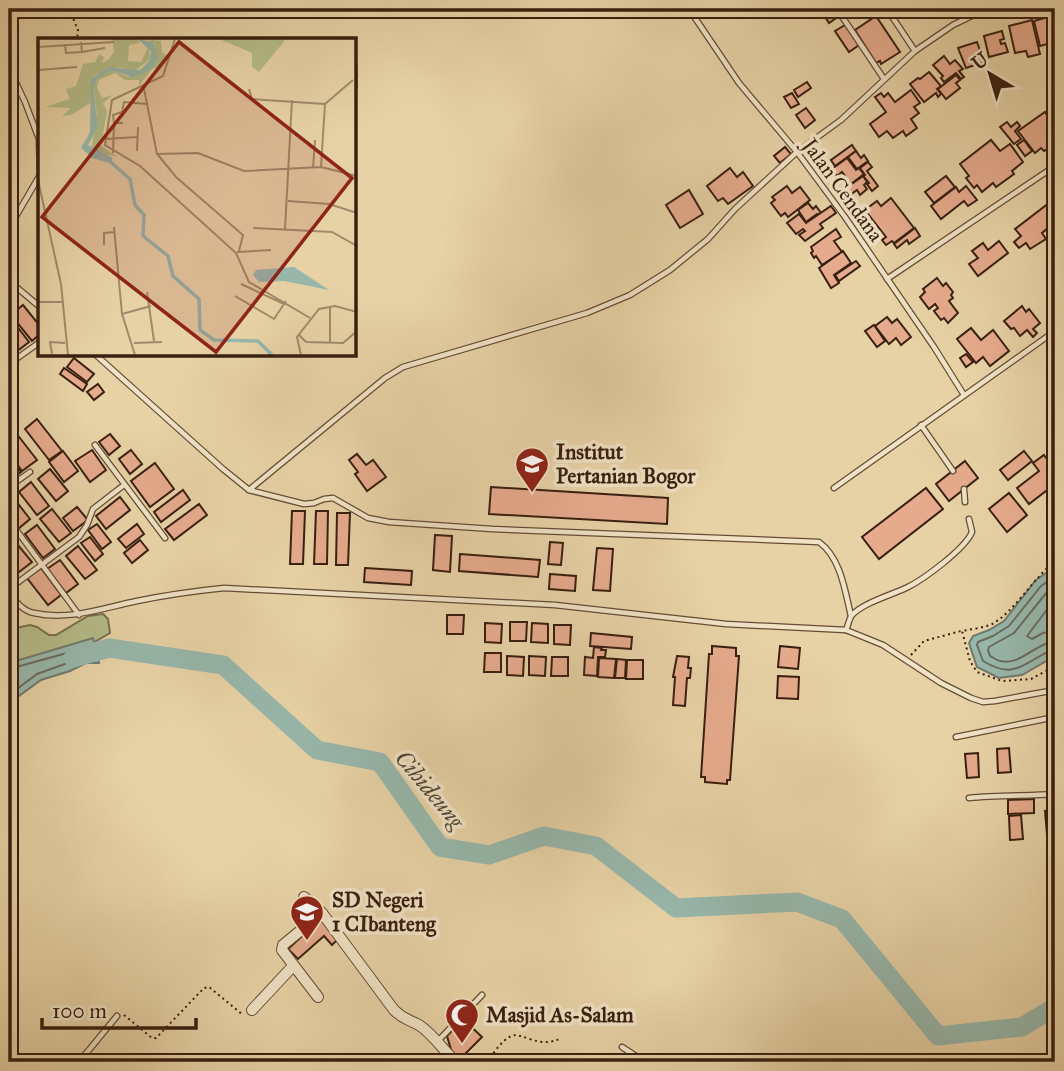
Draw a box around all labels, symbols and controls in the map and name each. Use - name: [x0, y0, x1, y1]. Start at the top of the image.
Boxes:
- inset map: [38, 38, 357, 357]
- north arrow: [956, 38, 1026, 108]
- text: U: [967, 47, 994, 75]
- street label: Jalan Cendana: [796, 132, 889, 247]
- place label: Institut Pertanian Bogor: [556, 439, 696, 489]
- school or university icon: Institut Pertanian Bogor: [513, 445, 551, 494]
- water label: Cihideung: [389, 744, 472, 835]
- place label: SD Negeri 1 CIbanteng: [332, 887, 437, 937]
- school or university icon: SD Negeri 1 CIbanteng: [288, 893, 326, 942]
- scale bar: [42, 987, 196, 1031]
- mosque icon: Masjid As-Salam: [443, 996, 481, 1045]
- text: 100 m: [52, 998, 107, 1024]
- place label: Masjid As-Salam: [486, 1002, 634, 1028]

